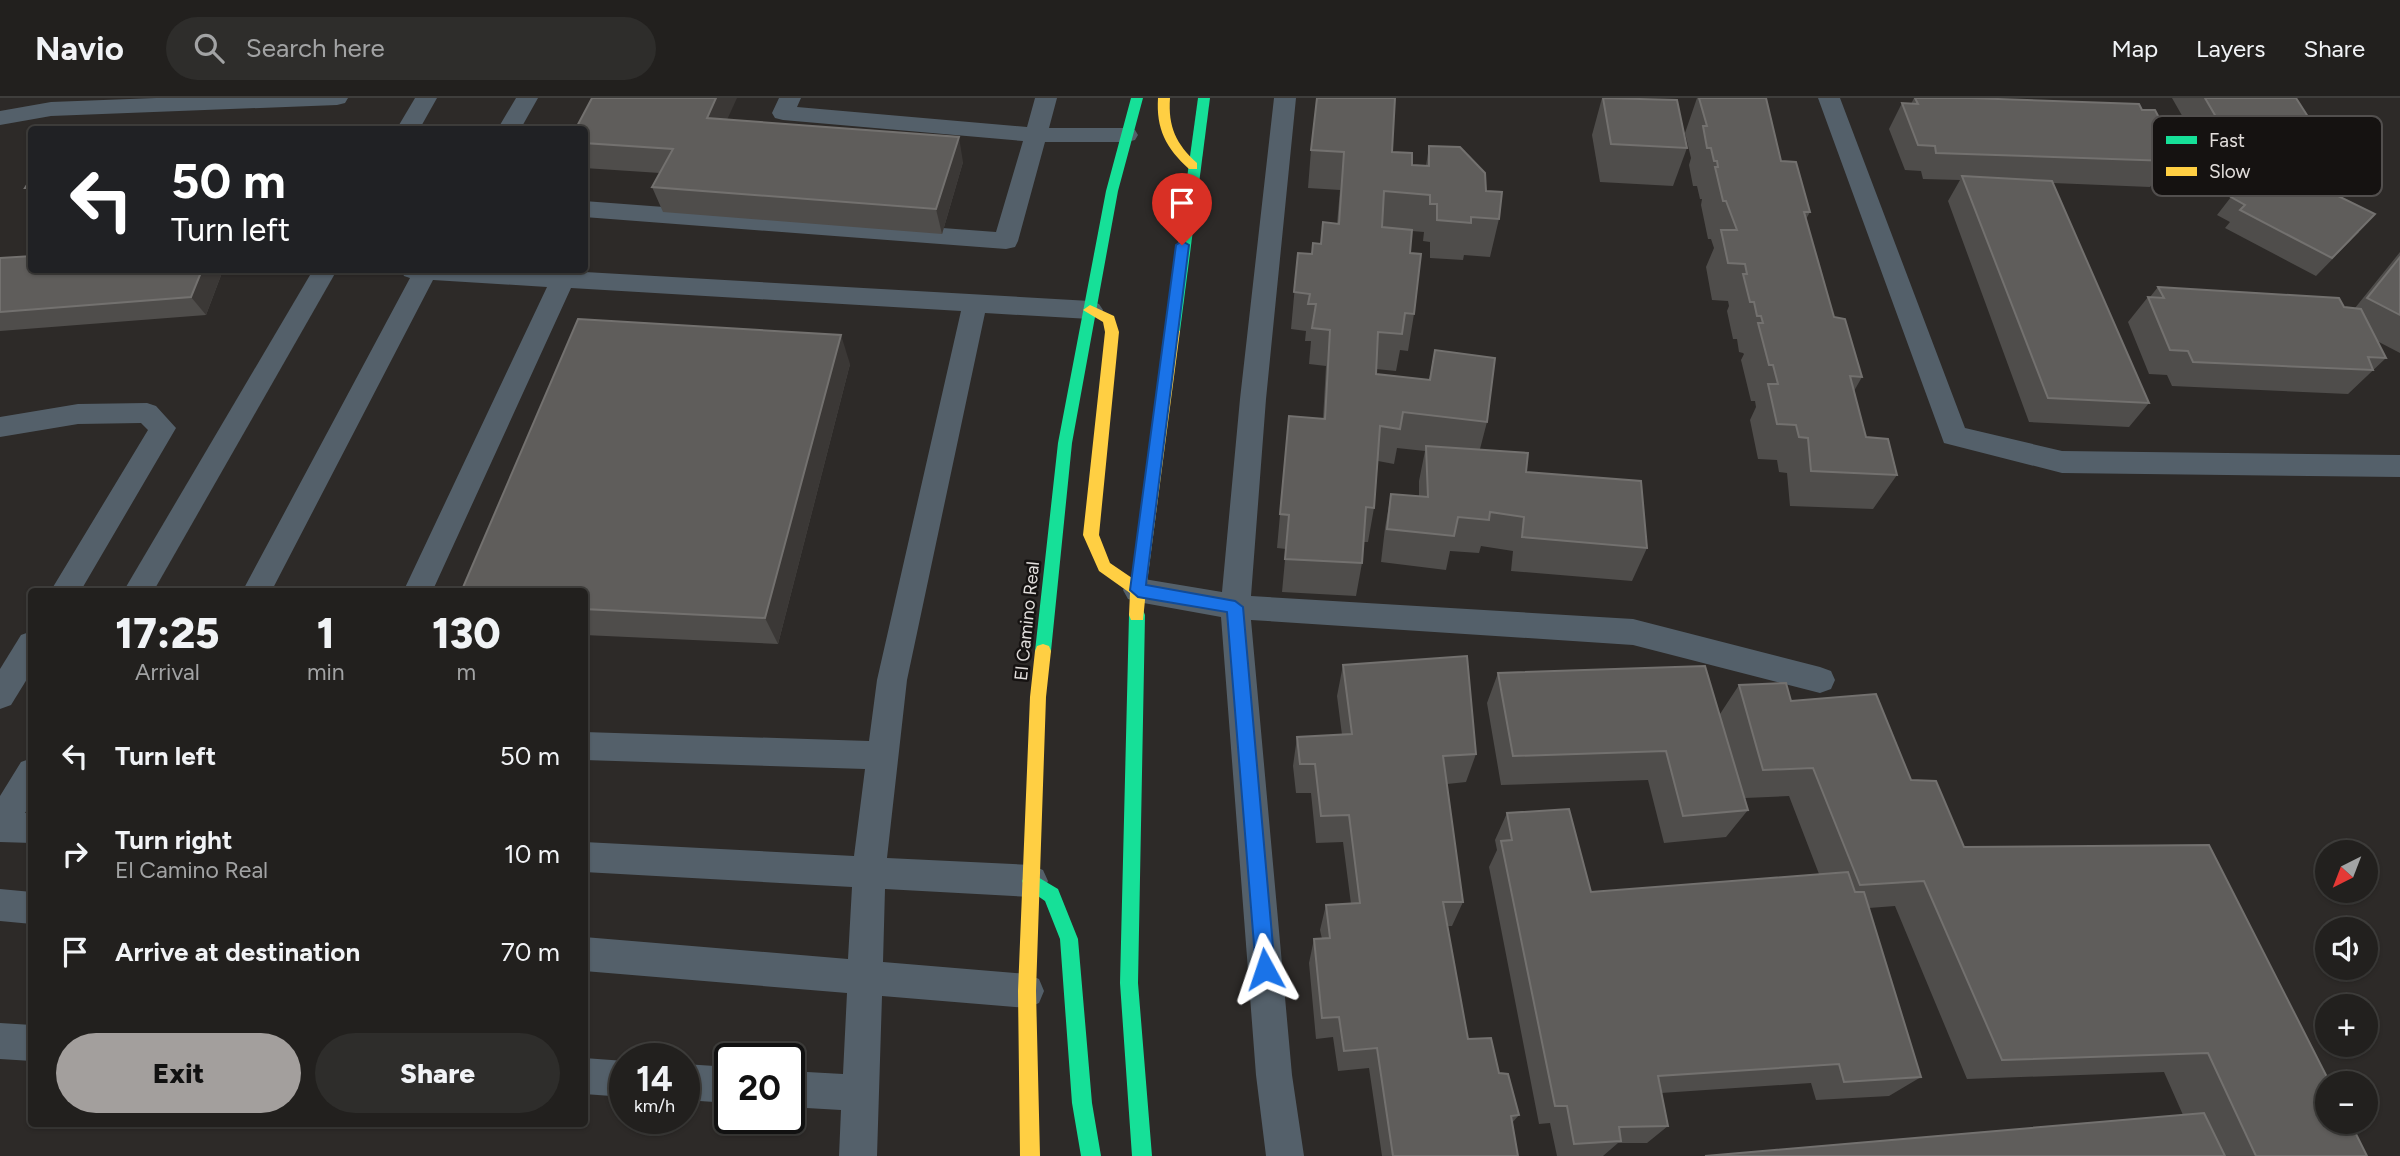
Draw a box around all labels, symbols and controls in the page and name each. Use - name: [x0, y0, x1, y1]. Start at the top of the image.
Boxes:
- search box: [166, 17, 656, 80]
- text: Navio: [35, 29, 124, 68]
- icon: search: [190, 29, 228, 67]
- text: Search here: [246, 32, 385, 64]
- text: Map: [2111, 34, 2158, 63]
- text: Layers: [2196, 34, 2265, 63]
- text: Share: [2303, 34, 2365, 63]
- legend: [2152, 116, 2382, 196]
- text: Fast: [2209, 129, 2245, 152]
- text: 50 m: [171, 151, 286, 210]
- icon: left: [56, 154, 147, 245]
- text: Slow: [2209, 160, 2251, 183]
- pin: [1152, 173, 1212, 245]
- icon: arrive: [1163, 184, 1201, 222]
- text: Turn left: [171, 211, 290, 249]
- street label: El Camino Real: [1010, 560, 1044, 682]
- text: 17:25: [115, 608, 220, 659]
- text: 1: [317, 608, 335, 659]
- text: 130: [432, 608, 501, 659]
- text: Arrival: [135, 658, 200, 686]
- text: min: [307, 658, 345, 686]
- text: m: [457, 658, 476, 686]
- icon: left: [56, 737, 94, 775]
- text: Turn left: [115, 740, 216, 772]
- text: 50 m: [500, 740, 560, 772]
- text: Turn right: [115, 824, 232, 856]
- icon: right: [56, 835, 94, 873]
- text: 10 m: [504, 838, 560, 870]
- north arrow: [2315, 840, 2378, 903]
- map controls: [2315, 840, 2378, 1134]
- text: El Camino Real: [115, 856, 268, 884]
- button: sound: [2315, 917, 2378, 980]
- position arrow: [1228, 932, 1302, 1006]
- icon: arrive: [56, 933, 94, 971]
- text: Arrive at destination: [115, 936, 360, 968]
- text: 70 m: [501, 936, 560, 968]
- button: +: [2315, 994, 2378, 1057]
- button: Exit: [56, 1033, 301, 1113]
- button: Share: [315, 1033, 560, 1113]
- speed limit sign: 20: [714, 1043, 805, 1134]
- text: 14: [636, 1058, 673, 1100]
- button: −: [2315, 1071, 2378, 1134]
- text: km/h: [634, 1095, 675, 1117]

